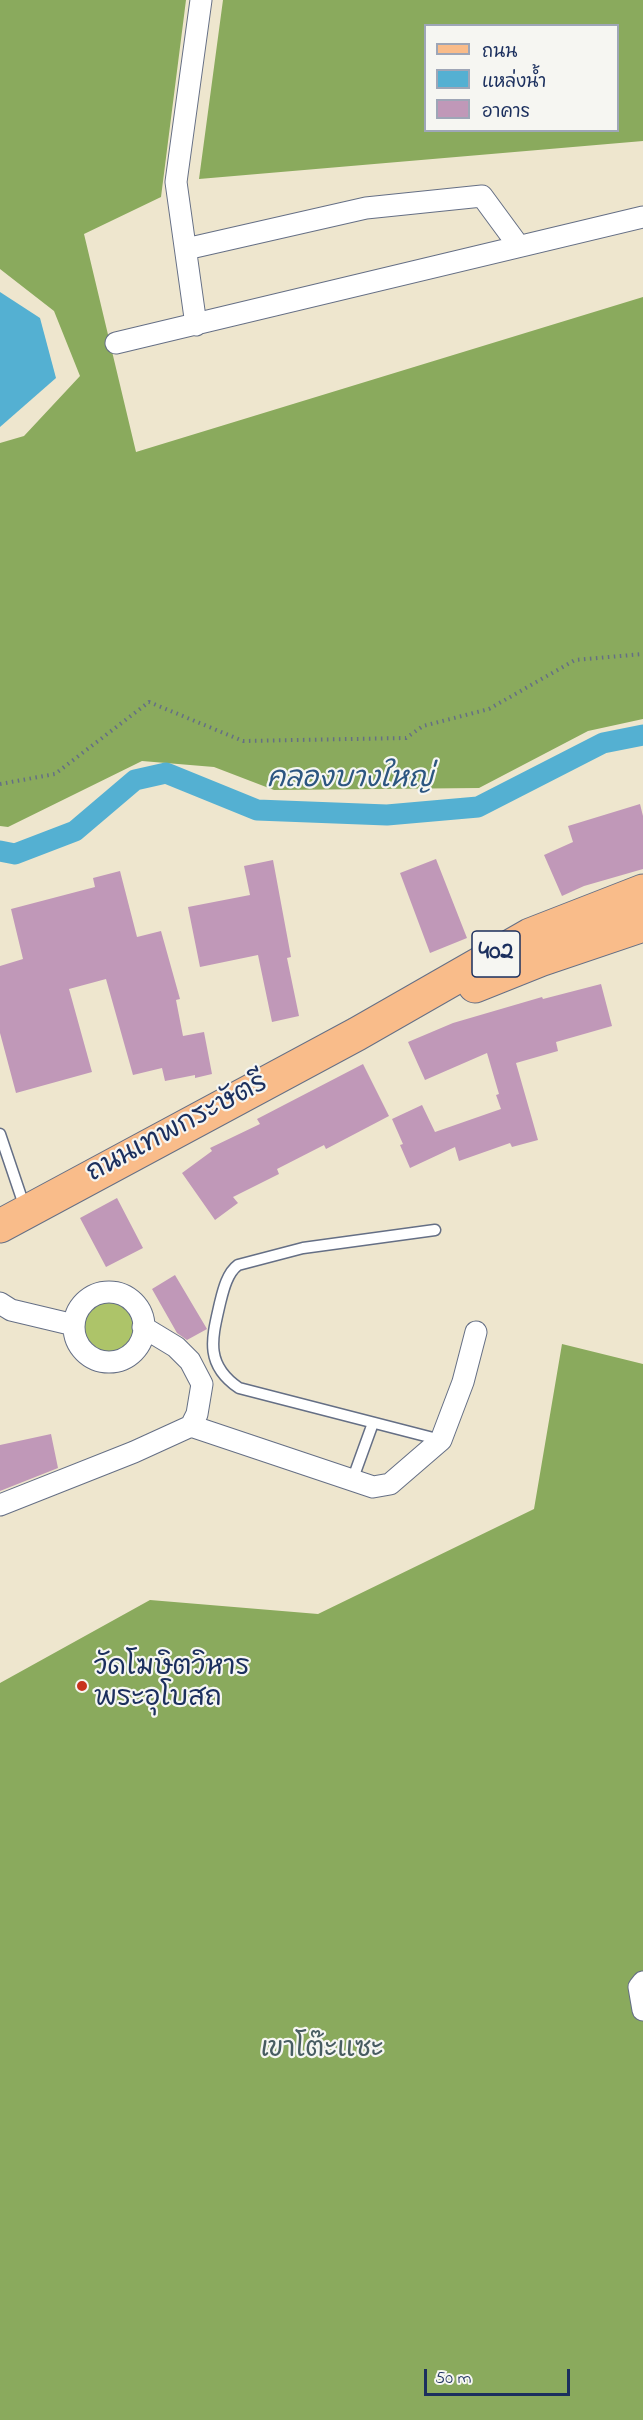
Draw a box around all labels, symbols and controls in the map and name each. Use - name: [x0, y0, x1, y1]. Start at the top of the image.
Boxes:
- legend: [424, 24, 619, 132]
- text: ถนน: [482, 40, 517, 66]
- text: แหล่งน้ำ: [482, 70, 546, 96]
- text: อาคาร: [482, 100, 530, 126]
- water label: คลองบางใหญ่: [267, 764, 433, 798]
- road number: 402: [472, 931, 520, 977]
- street label: ถนนเทพกระษัตรี: [82, 1069, 274, 1191]
- place label: วัดโฆษิตวิหาร พระอุโบสถ: [94, 1654, 250, 1717]
- marker: วัดโฆษิตวิหาร พระอุโบสถ: [75, 1679, 89, 1693]
- park label: เขาโต๊ะแซะ: [260, 2036, 384, 2068]
- scale bar: [427, 2357, 572, 2395]
- text: 50 m: [435, 2366, 472, 2392]

